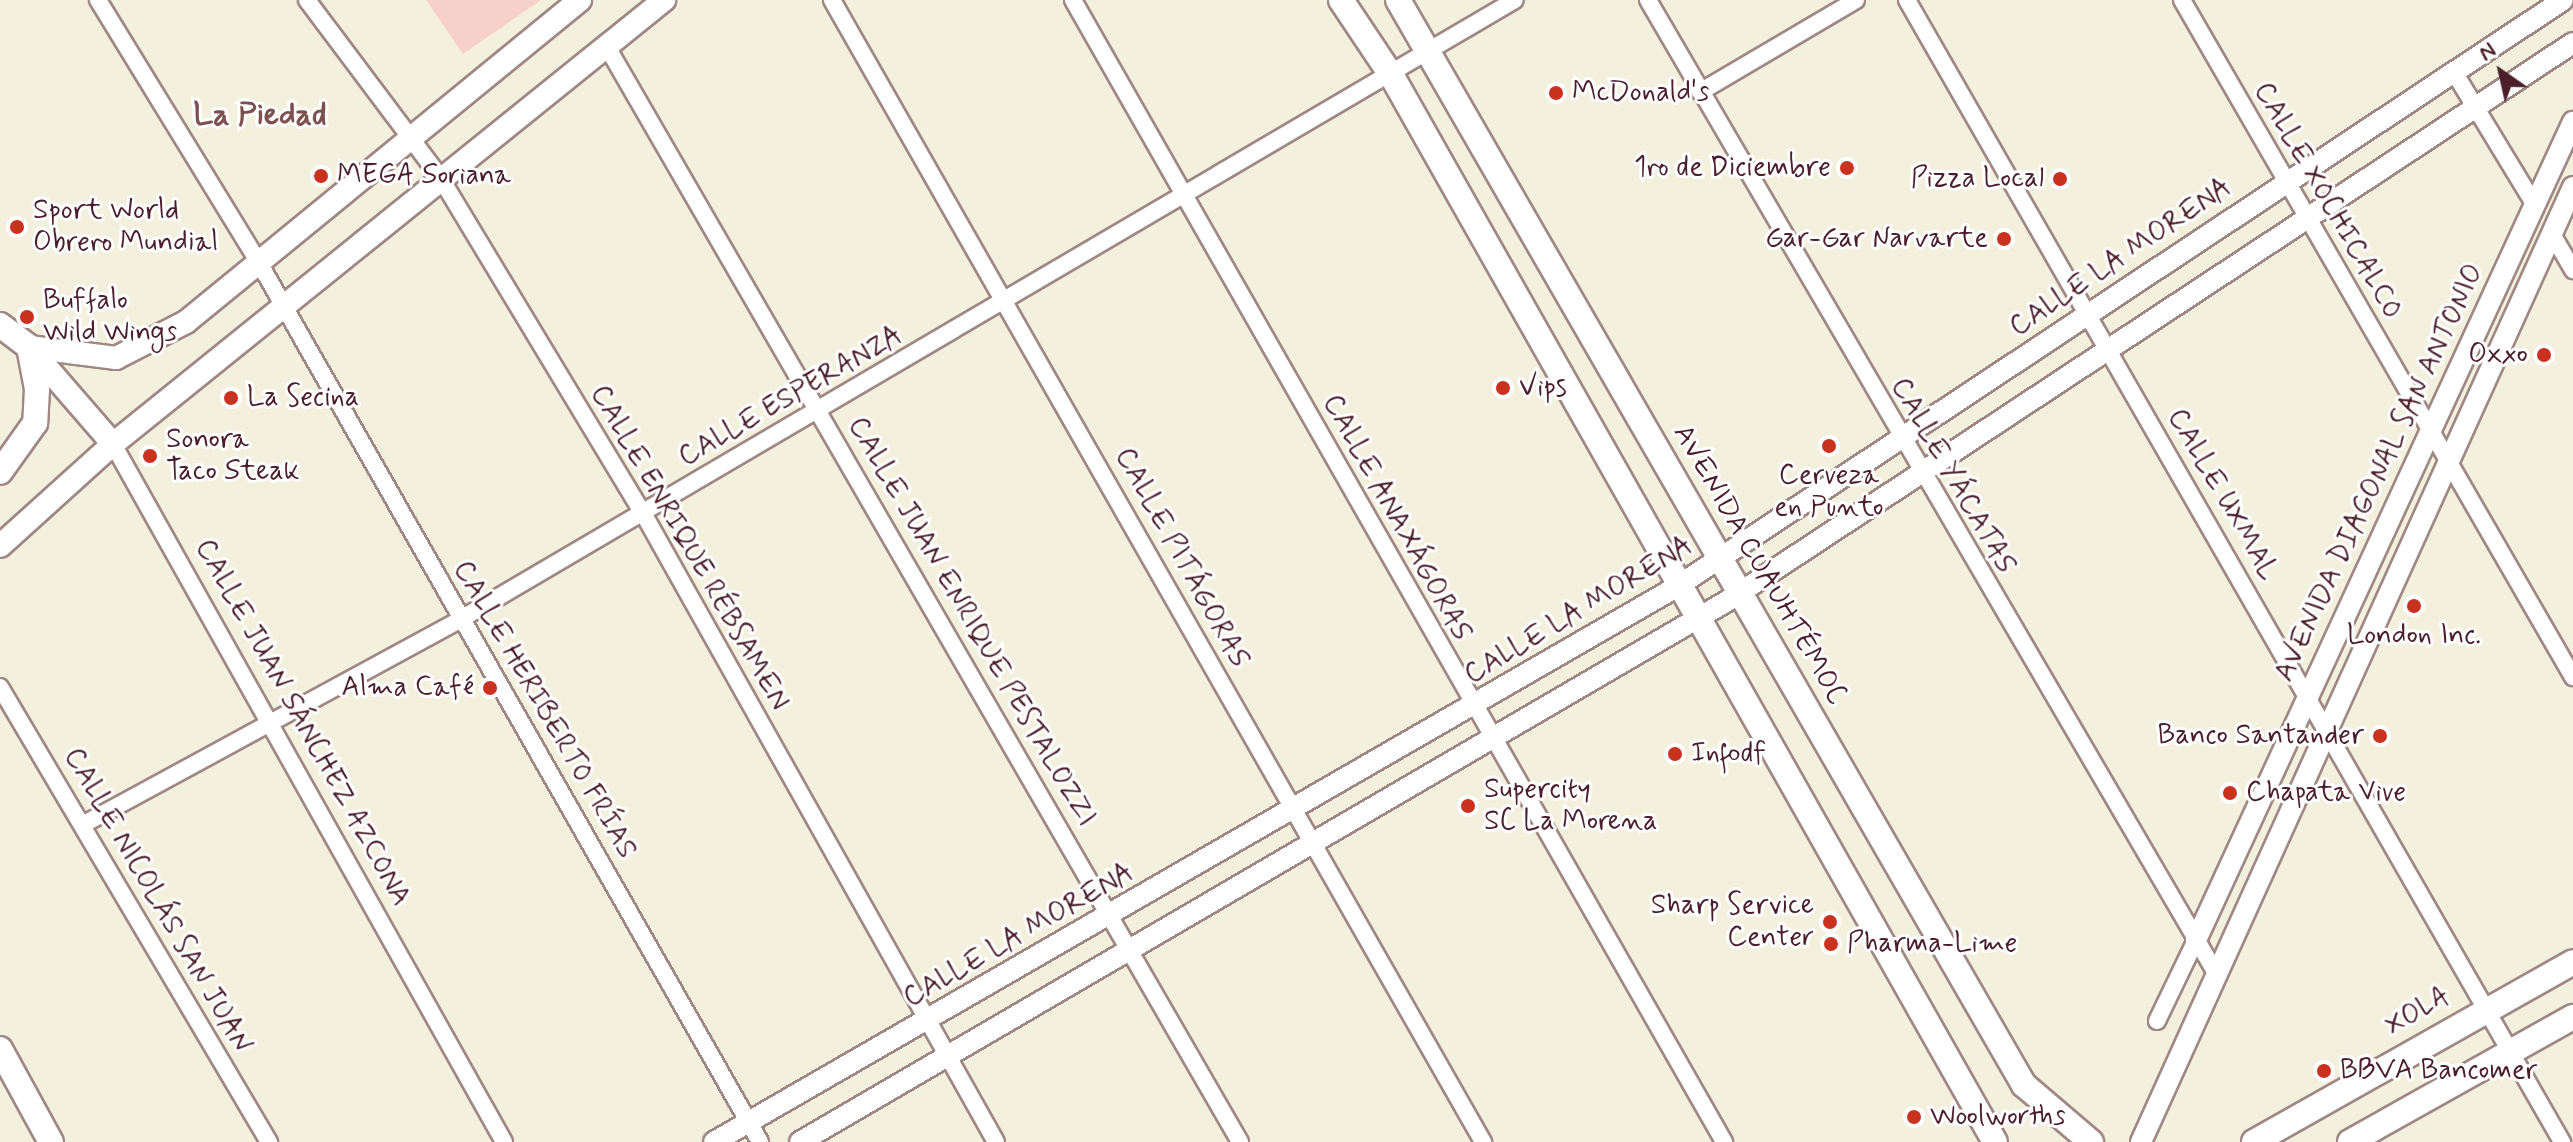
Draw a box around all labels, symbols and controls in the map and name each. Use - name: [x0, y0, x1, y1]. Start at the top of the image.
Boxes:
- north arrow: [2461, 32, 2541, 112]
- text: N: [2474, 36, 2501, 68]
- street label: CALLE XOCHICALCO: [2244, 74, 2410, 328]
- place label: McDonald's: [1572, 76, 1709, 110]
- marker: McDonald's: [1547, 84, 1565, 102]
- district label: La Piedad: [192, 96, 328, 134]
- place label: 1ro de Diciembre: [1628, 151, 1831, 185]
- place label: MEGA Soriana: [337, 159, 520, 193]
- marker: 1ro de Diciembre: [1838, 159, 1856, 177]
- place label: Pizza Local: [1910, 162, 2044, 196]
- marker: MEGA Soriana: [312, 167, 330, 185]
- marker: Pizza Local: [2051, 170, 2069, 188]
- street label: CALLE LA MORENA: [2006, 173, 2236, 343]
- place label: Sport World Obrero Mundial: [33, 194, 218, 260]
- marker: Sport World Obrero Mundial: [8, 218, 26, 236]
- place label: Gar-Gar Narvarte: [1776, 222, 1988, 256]
- marker: Gar-Gar Narvarte: [1995, 230, 2013, 248]
- street label: AVENIDA DIAGONAL SAN ANTONIO: [2268, 259, 2492, 687]
- place label: Buffalo Wild Wings: [43, 284, 177, 350]
- marker: Buffalo Wild Wings: [18, 308, 36, 326]
- street label: CALLE ESPERANZA: [672, 319, 910, 475]
- place label: Oxxo: [2468, 338, 2528, 372]
- marker: Oxxo: [2535, 346, 2553, 364]
- place label: Vips: [1519, 371, 1567, 405]
- street label: CALLE YÁCATAS: [1882, 372, 2022, 580]
- street label: CALLE ENRIQUE RÉBSAMEN: [582, 379, 796, 717]
- marker: Vips: [1494, 379, 1512, 397]
- place label: La Secina: [247, 381, 373, 415]
- marker: La Secina: [222, 389, 240, 407]
- street label: CALLE ANAXÁGORAS: [1314, 389, 1478, 647]
- street label: CALLE UXMAL: [2159, 403, 2285, 587]
- street label: CALLE JUAN ENRIQUE PESTALOZZI: [838, 409, 1104, 835]
- street label: AVENIDA CUAUHTÉMOC: [1665, 420, 1853, 710]
- place label: Sonora Taco Steak: [166, 423, 292, 489]
- marker: Cerveza en Punto: [1820, 437, 1838, 455]
- street label: CALLE PITÁGORAS: [1105, 440, 1257, 676]
- marker: Sonora Taco Steak: [141, 447, 159, 465]
- place label: Cerveza en Punto: [1777, 459, 1881, 525]
- street label: CALLE LA MORENA: [1461, 531, 1697, 691]
- street label: CALLE JUAN SÁNCHEZ AZCONA: [186, 532, 418, 914]
- street label: CALLE HERIBERTO FRÍAS: [445, 556, 643, 864]
- marker: London Inc.: [2405, 597, 2423, 615]
- place label: London Inc.: [2344, 619, 2484, 653]
- place label: Alma Café: [342, 671, 474, 705]
- marker: Alma Café: [481, 679, 499, 697]
- place label: Banco Santander: [2160, 719, 2364, 753]
- marker: Banco Santander: [2371, 727, 2389, 745]
- place label: Infodf: [1691, 737, 1766, 771]
- street label: CALLE NICOLÁS SAN JUAN: [54, 739, 260, 1063]
- marker: Infodf: [1666, 745, 1684, 763]
- place label: Supercity SC La Morena: [1484, 773, 1661, 839]
- place label: Chapata Vive: [2246, 776, 2408, 810]
- marker: Chapata Vive: [2221, 784, 2239, 802]
- marker: Supercity SC La Morena: [1459, 797, 1477, 815]
- street label: CALLE LA MORENA: [900, 858, 1138, 1014]
- place label: Sharp Service Center: [1654, 889, 1814, 955]
- marker: Sharp Service Center: [1821, 913, 1839, 931]
- place label: Pharma-Lime: [1847, 927, 2017, 961]
- marker: Pharma-Lime: [1822, 935, 1840, 953]
- street label: XOLA: [2380, 980, 2456, 1044]
- place label: BBVA Bancomer: [2340, 1054, 2538, 1088]
- marker: BBVA Bancomer: [2315, 1062, 2333, 1080]
- place label: Woolworths: [1930, 1100, 2066, 1134]
- marker: Woolworths: [1905, 1108, 1923, 1126]

